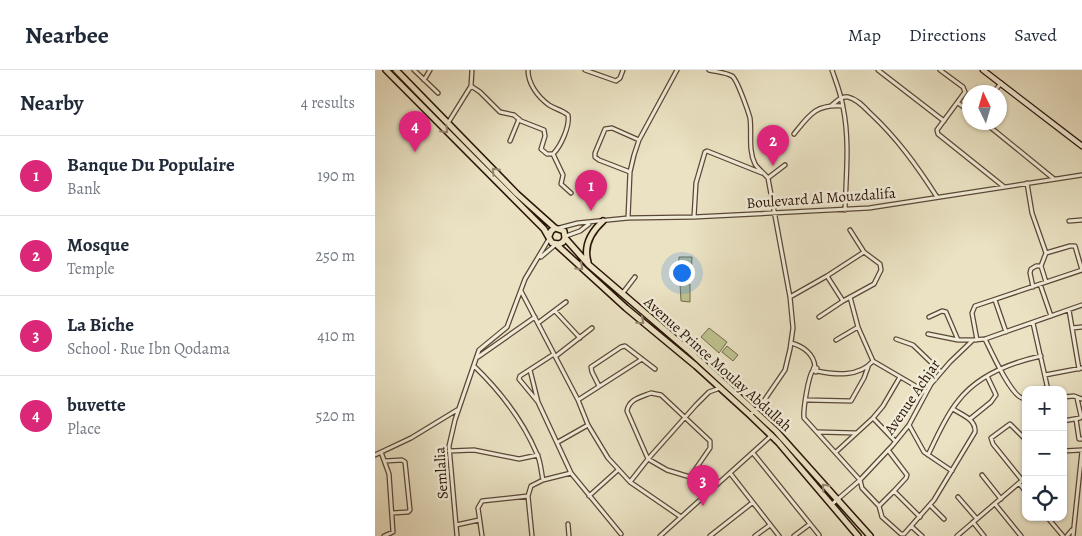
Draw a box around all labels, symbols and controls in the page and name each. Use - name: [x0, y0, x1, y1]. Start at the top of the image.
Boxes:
- text: Nearbee: [25, 19, 109, 51]
- text: Map: [848, 23, 881, 47]
- text: Directions: [909, 23, 986, 47]
- text: Saved: [1014, 23, 1057, 47]
- north arrow: [962, 85, 1007, 130]
- text: Nearby: [20, 89, 83, 117]
- text: 4 results: [301, 92, 355, 114]
- pin: 4: [399, 111, 431, 152]
- one-way arrow: [439, 124, 448, 133]
- pin: 2: [757, 125, 789, 166]
- text: Banque Du Populaire: [67, 152, 235, 178]
- text: 1: [33, 165, 39, 187]
- text: 190 m: [317, 165, 355, 187]
- one-way arrow: [492, 168, 501, 177]
- pin: 1: [575, 170, 607, 211]
- text: Bank: [67, 178, 101, 200]
- street label: Boulevard Al Mouzdalifa: [746, 183, 896, 213]
- text: Mosque: [67, 232, 129, 258]
- text: 2: [32, 245, 40, 267]
- text: 250 m: [316, 245, 355, 267]
- text: Temple: [67, 258, 115, 280]
- your location: [669, 260, 695, 286]
- one-way arrow: [575, 261, 584, 270]
- street label: Avenue Prince Moulay Abdullah: [639, 292, 796, 436]
- text: La Biche: [67, 312, 134, 338]
- one-way arrow: [636, 315, 645, 324]
- text: 3: [33, 325, 39, 347]
- text: 410 m: [317, 325, 355, 347]
- text: School · Rue Ibn Qodama: [67, 338, 230, 360]
- street label: Avenue Achjar: [879, 355, 945, 439]
- map controls: [1022, 386, 1067, 521]
- button: +: [1022, 386, 1067, 431]
- text: buvette: [67, 392, 126, 418]
- text: 4: [32, 405, 40, 427]
- text: 520 m: [316, 405, 355, 427]
- text: Place: [67, 418, 101, 440]
- button: −: [1022, 431, 1067, 476]
- street label: Semlalia: [429, 446, 453, 500]
- pin: 3: [687, 465, 719, 506]
- button: locate: [1022, 476, 1067, 521]
- one-way arrow: [822, 483, 831, 492]

